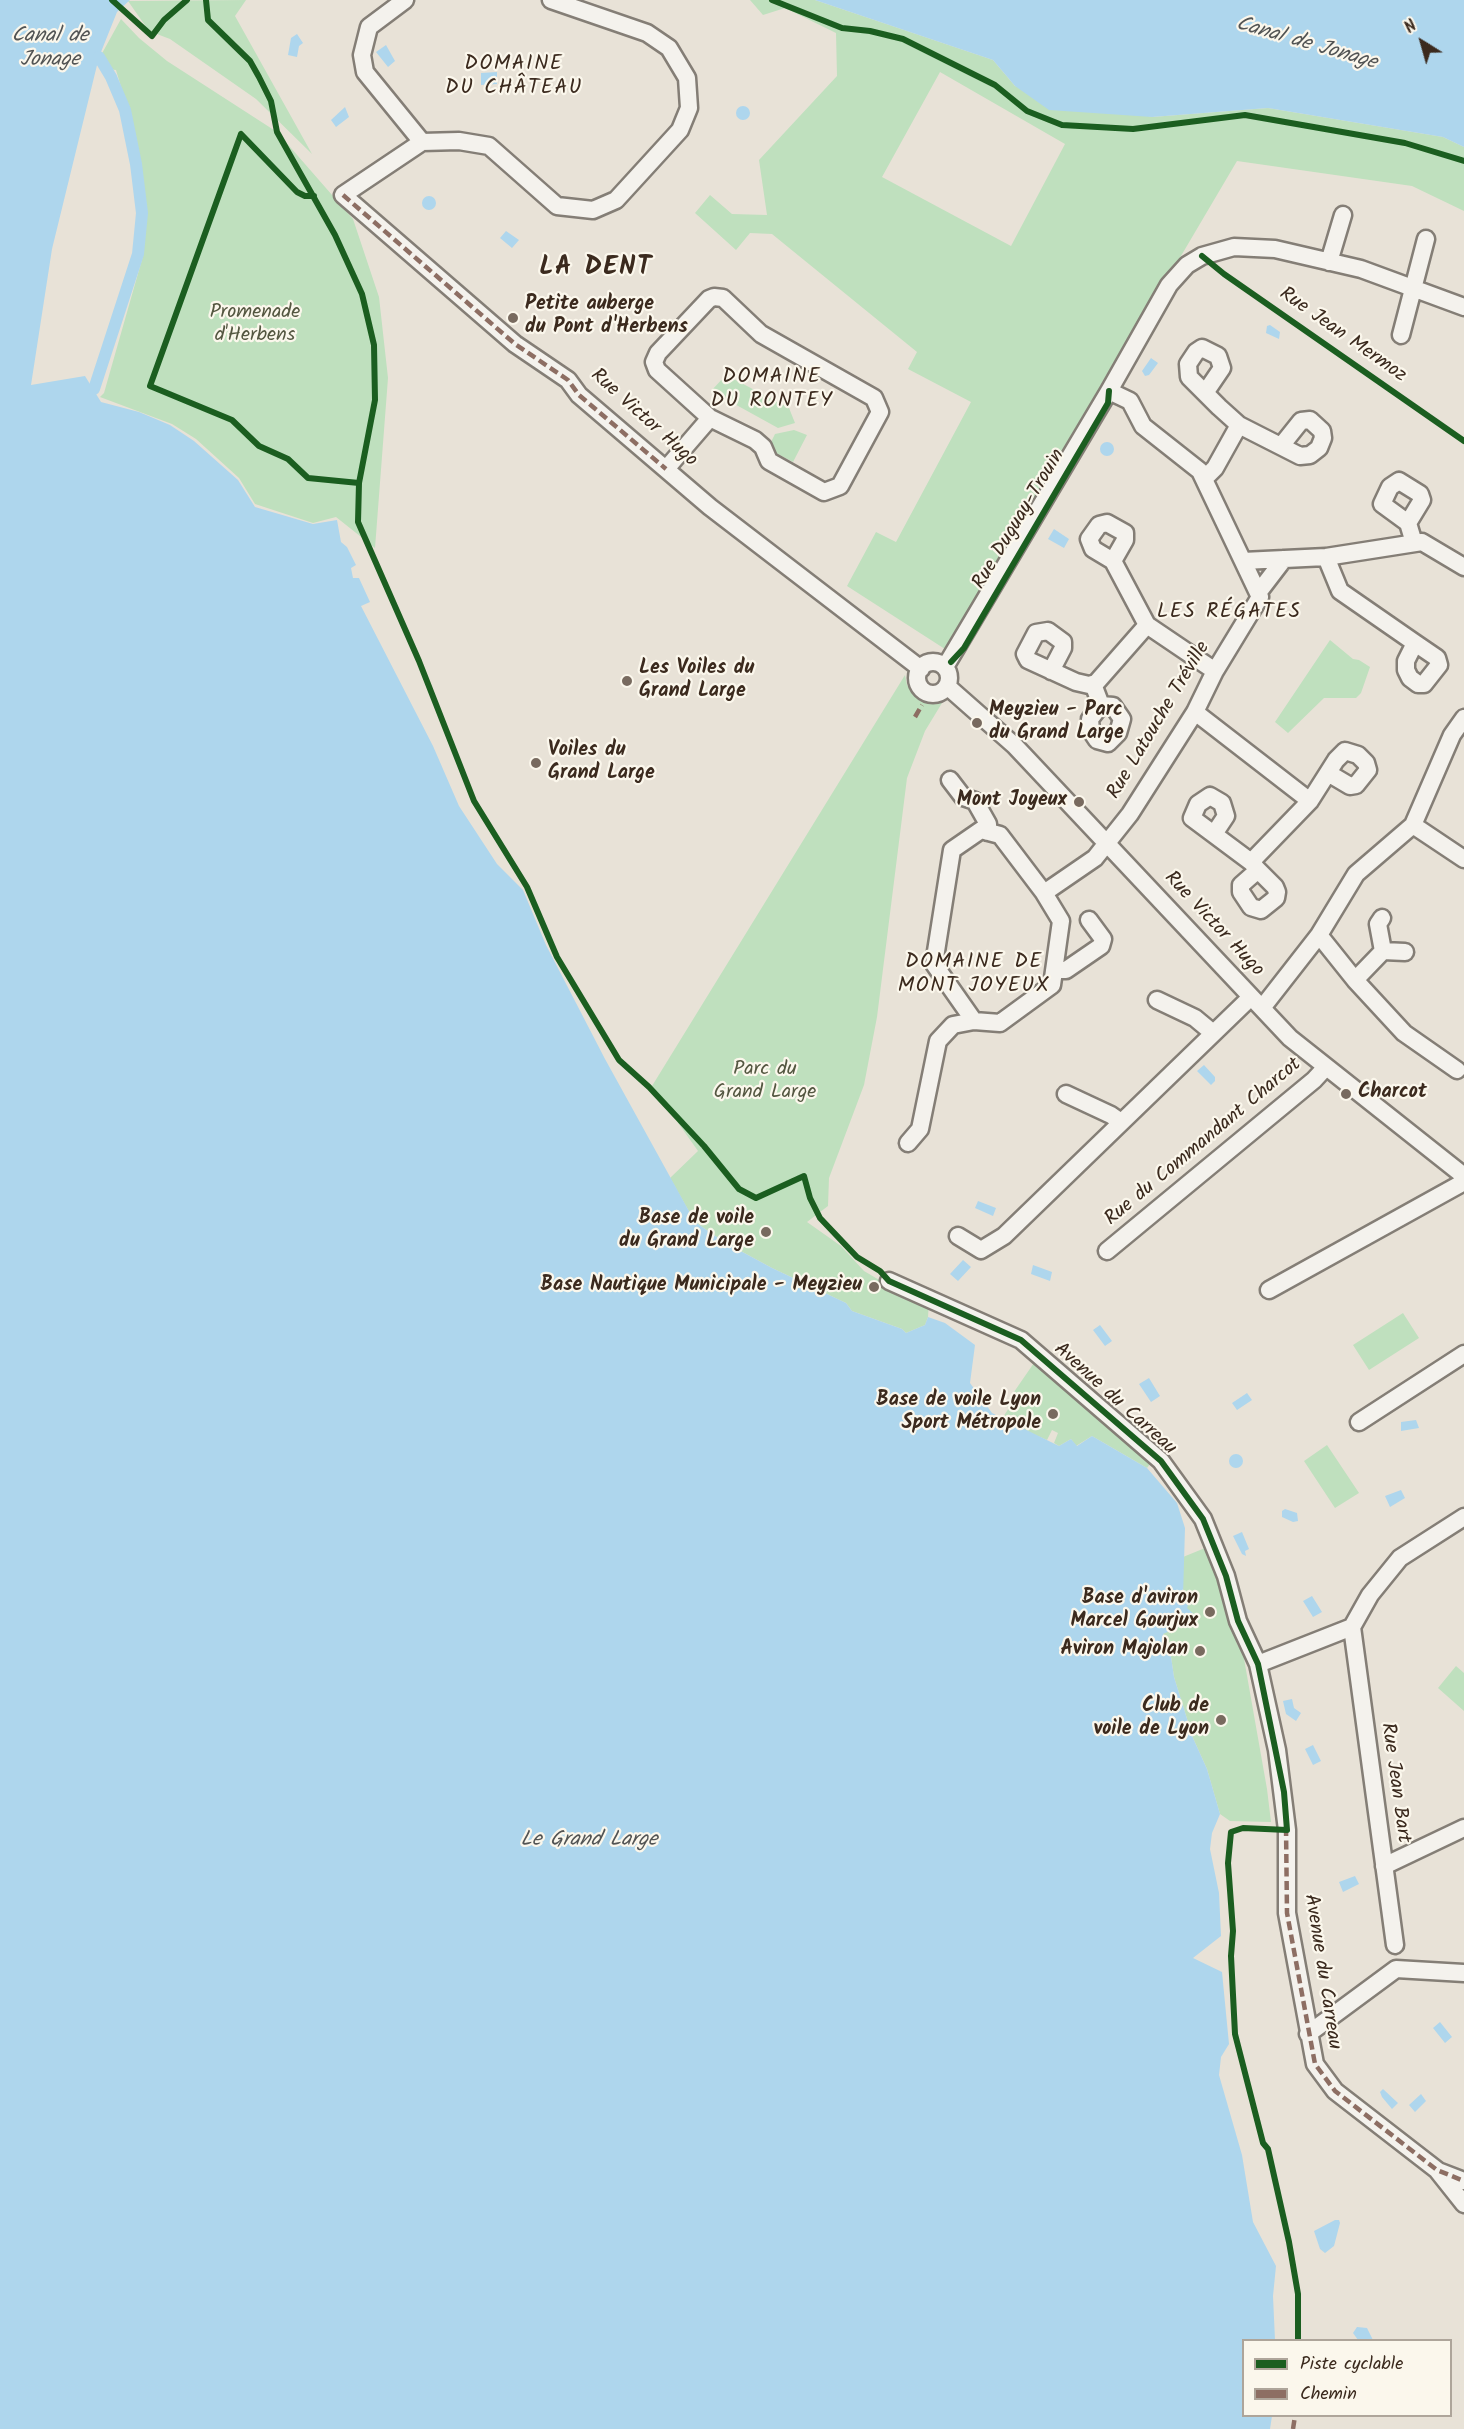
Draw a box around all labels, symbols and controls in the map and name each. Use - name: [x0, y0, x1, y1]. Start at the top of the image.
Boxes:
- north arrow: [1392, 12, 1452, 72]
- water label: Canal de Jonage: [1233, 13, 1379, 77]
- text: N: [1399, 14, 1422, 40]
- water label: Canal de Jonage: [12, 24, 88, 74]
- district label: DOMAINE DU CHÂTEAU: [445, 52, 583, 102]
- district label: LA DENT: [539, 254, 653, 286]
- street label: Rue Jean Mermoz: [1274, 283, 1410, 389]
- place label: Petite auberge du Pont d'Herbens: [525, 294, 688, 341]
- park label: Promenade d'Herbens: [210, 302, 300, 349]
- marker: Petite auberge du Pont d'Herbens: [506, 311, 520, 325]
- street label: Rue Victor Hugo: [585, 365, 701, 473]
- district label: DOMAINE DU RONTEY: [711, 365, 833, 415]
- street label: Rue Duguay-Trouin: [969, 446, 1071, 594]
- district label: LES RÉGATES: [1157, 600, 1301, 626]
- street label: Rue Latouche Tréville: [1103, 638, 1217, 804]
- place label: Les Voiles du Grand Large: [639, 658, 754, 705]
- marker: Les Voiles du Grand Large: [620, 674, 634, 688]
- place label: Meyzieu - Parc du Grand Large: [989, 700, 1124, 747]
- marker: Meyzieu - Parc du Grand Large: [970, 716, 984, 730]
- place label: Voiles du Grand Large: [548, 740, 655, 787]
- marker: Voiles du Grand Large: [529, 756, 543, 770]
- place label: Mont Joyeux: [957, 790, 1067, 814]
- marker: Mont Joyeux: [1072, 795, 1086, 809]
- street label: Rue Victor Hugo: [1158, 867, 1268, 983]
- district label: DOMAINE DE MONT JOYEUX: [898, 950, 1050, 1000]
- street label: Rue du Commandant Charcot: [1101, 1054, 1307, 1232]
- park label: Parc du Grand Large: [714, 1059, 816, 1106]
- place label: Charcot: [1358, 1082, 1427, 1106]
- marker: Charcot: [1339, 1087, 1353, 1101]
- place label: Base de voile du Grand Large: [619, 1208, 754, 1255]
- marker: Base de voile du Grand Large: [759, 1225, 773, 1239]
- place label: Base Nautique Municipale - Meyzieu: [540, 1275, 862, 1299]
- marker: Base Nautique Municipale - Meyzieu: [867, 1280, 881, 1294]
- street label: Avenue du Carreau: [1048, 1339, 1180, 1461]
- place label: Base de voile Lyon Sport Métropole: [876, 1390, 1041, 1437]
- marker: Base de voile Lyon Sport Métropole: [1046, 1407, 1060, 1421]
- place label: Base d'aviron Marcel Gourjux: [1070, 1588, 1198, 1635]
- marker: Base d'aviron Marcel Gourjux: [1203, 1605, 1217, 1619]
- place label: Aviron Majolan: [1060, 1639, 1188, 1663]
- marker: Aviron Majolan: [1193, 1644, 1207, 1658]
- place label: Club de voile de Lyon: [1094, 1696, 1209, 1743]
- marker: Club de voile de Lyon: [1214, 1713, 1228, 1727]
- street label: Rue Jean Bart: [1374, 1721, 1414, 1845]
- water label: Le Grand Large: [521, 1828, 657, 1854]
- street label: Avenue du Carreau: [1297, 1893, 1345, 2051]
- legend: [1242, 2339, 1452, 2417]
- text: Piste cyclable: [1300, 2350, 1403, 2379]
- text: Chemin: [1300, 2380, 1357, 2409]

